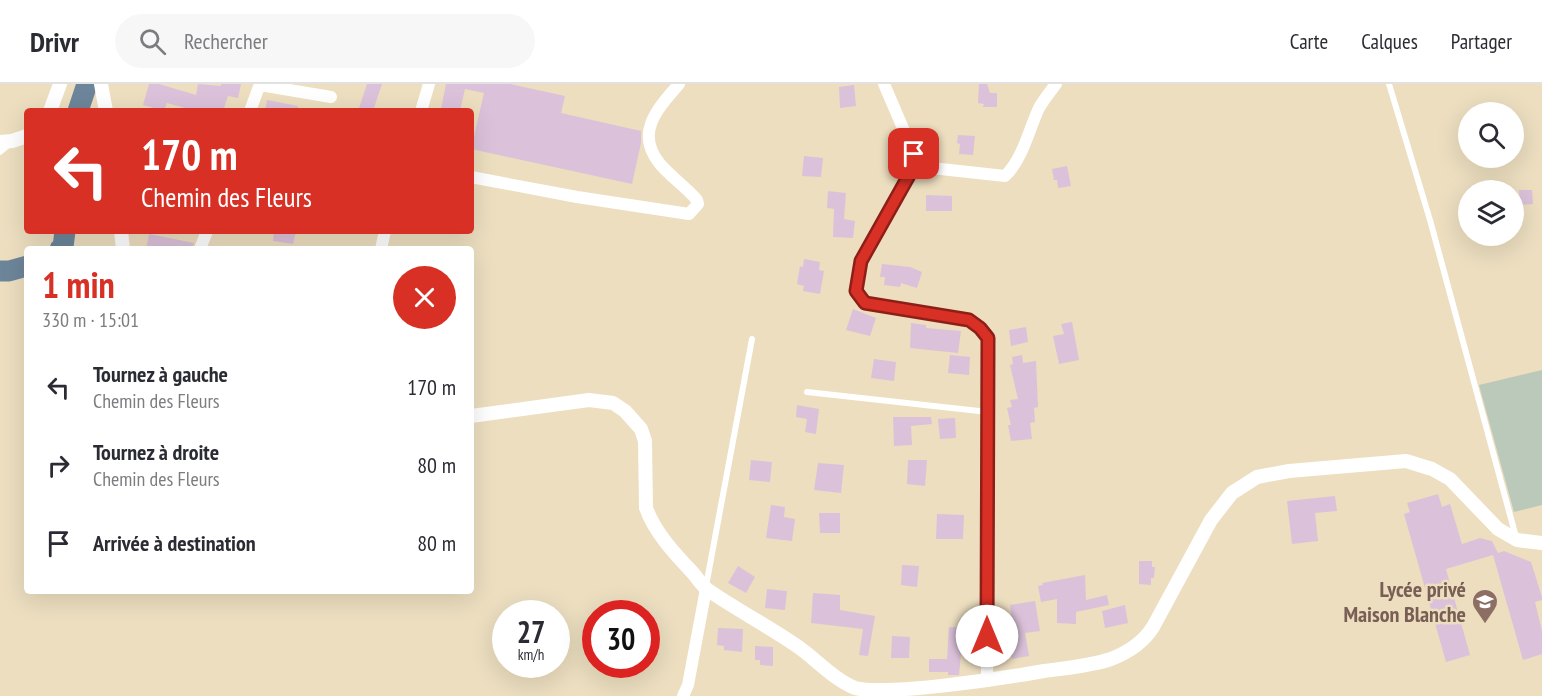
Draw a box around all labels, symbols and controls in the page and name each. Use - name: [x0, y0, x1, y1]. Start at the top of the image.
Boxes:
- search box: [115, 14, 535, 68]
- text: Drivr: [30, 23, 79, 60]
- icon: search: [136, 25, 169, 58]
- text: Rechercher: [184, 27, 268, 55]
- text: Carte: [1290, 28, 1328, 55]
- text: Calques: [1361, 28, 1418, 55]
- text: Partager: [1451, 28, 1512, 55]
- map controls: [1458, 102, 1524, 246]
- button: search: [1458, 102, 1524, 168]
- text: 170 m: [141, 127, 238, 182]
- pin: [888, 128, 939, 179]
- icon: left: [42, 132, 120, 210]
- icon: arrive: [897, 137, 930, 170]
- text: Chemin des Fleurs: [141, 180, 312, 214]
- button: layers: [1458, 180, 1524, 246]
- text: 1 min: [42, 261, 115, 308]
- button: close: [393, 266, 456, 329]
- text: 330 m · 15:01: [42, 307, 139, 333]
- text: Tournez à gauche: [93, 360, 228, 388]
- icon: left: [42, 371, 75, 404]
- text: 170 m: [407, 373, 456, 401]
- text: Chemin des Fleurs: [93, 388, 220, 414]
- text: Tournez à droite: [93, 438, 219, 466]
- icon: right: [42, 449, 75, 482]
- text: 80 m: [417, 451, 456, 479]
- text: Chemin des Fleurs: [93, 466, 220, 492]
- icon: arrive: [42, 527, 75, 560]
- text: Arrivée à destination: [93, 529, 256, 557]
- text: 80 m: [417, 529, 456, 557]
- place label: Lycée privé Maison Blanche: [1343, 575, 1466, 628]
- school or university icon: Lycée privé Maison Blanche: [1470, 587, 1500, 625]
- speed limit sign: 30: [582, 600, 660, 678]
- position arrow: [955, 604, 1019, 668]
- text: 27: [517, 612, 545, 651]
- text: km/h: [518, 645, 544, 664]

